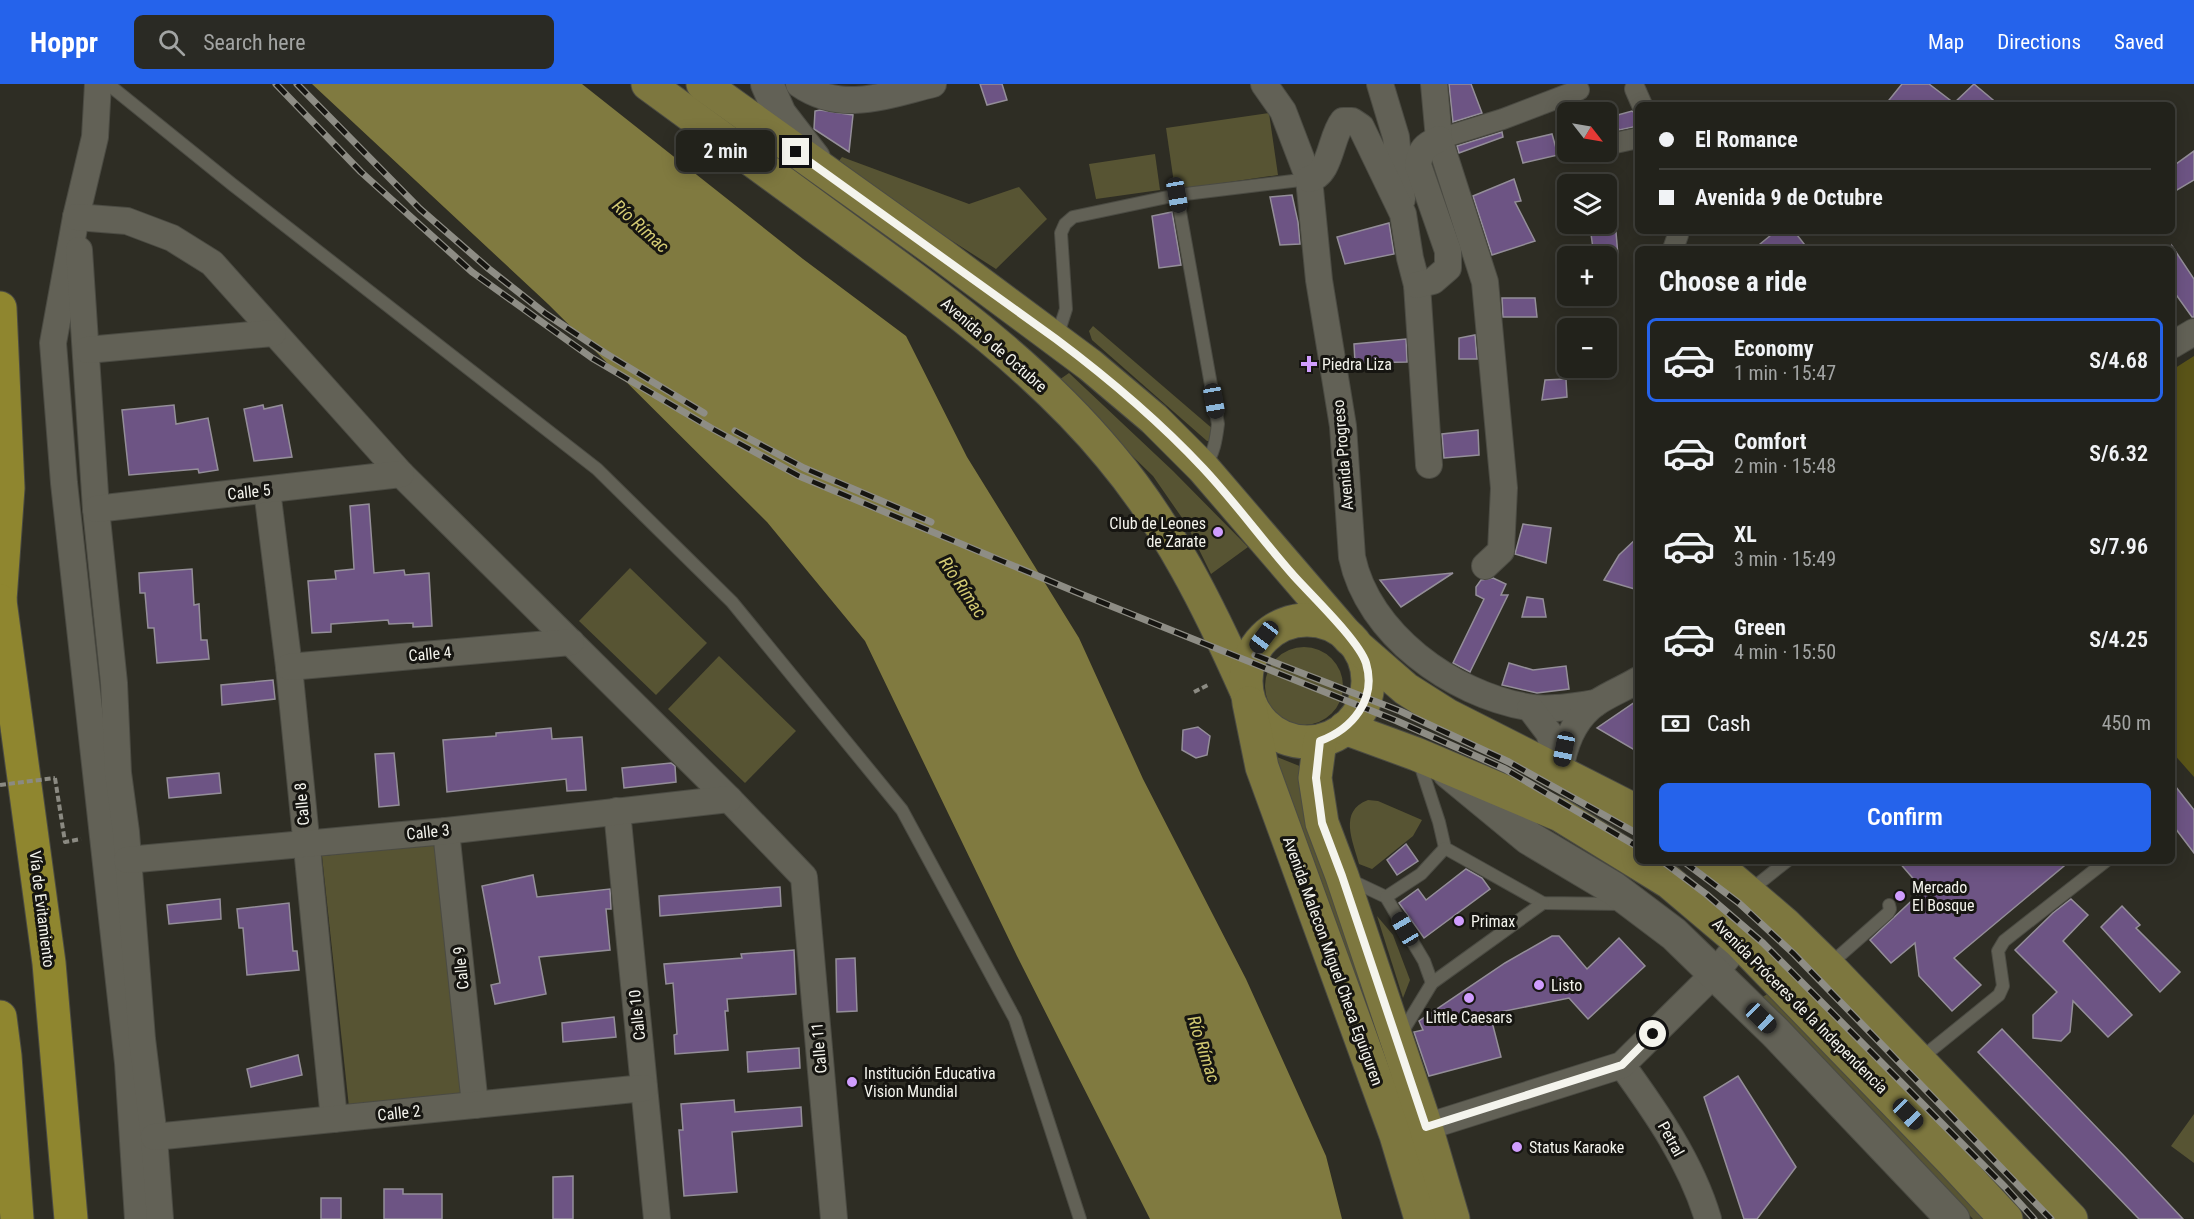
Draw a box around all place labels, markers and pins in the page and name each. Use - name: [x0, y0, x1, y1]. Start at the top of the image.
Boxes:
- marker: Piedra Liza: [1300, 355, 1318, 373]
- place label: Piedra Liza: [1322, 355, 1392, 374]
- place label: Club de Leones de Zarate: [1109, 514, 1206, 551]
- marker: Club de Leones de Zarate: [1211, 525, 1225, 539]
- place label: Mercado El Bosque: [1912, 878, 1975, 915]
- marker: Mercado El Bosque: [1893, 889, 1907, 903]
- place label: Primax: [1471, 912, 1515, 931]
- marker: Primax: [1452, 914, 1466, 928]
- place label: Listo: [1551, 976, 1582, 995]
- marker: Listo: [1532, 978, 1546, 992]
- marker: Little Caesars: [1462, 991, 1476, 1005]
- place label: Little Caesars: [1426, 1008, 1512, 1027]
- place label: Institución Educativa Vision Mundial: [864, 1064, 996, 1101]
- marker: Institución Educativa Vision Mundial: [845, 1075, 859, 1089]
- place label: Status Karaoke: [1529, 1138, 1624, 1157]
- marker: Status Karaoke: [1510, 1140, 1524, 1154]

